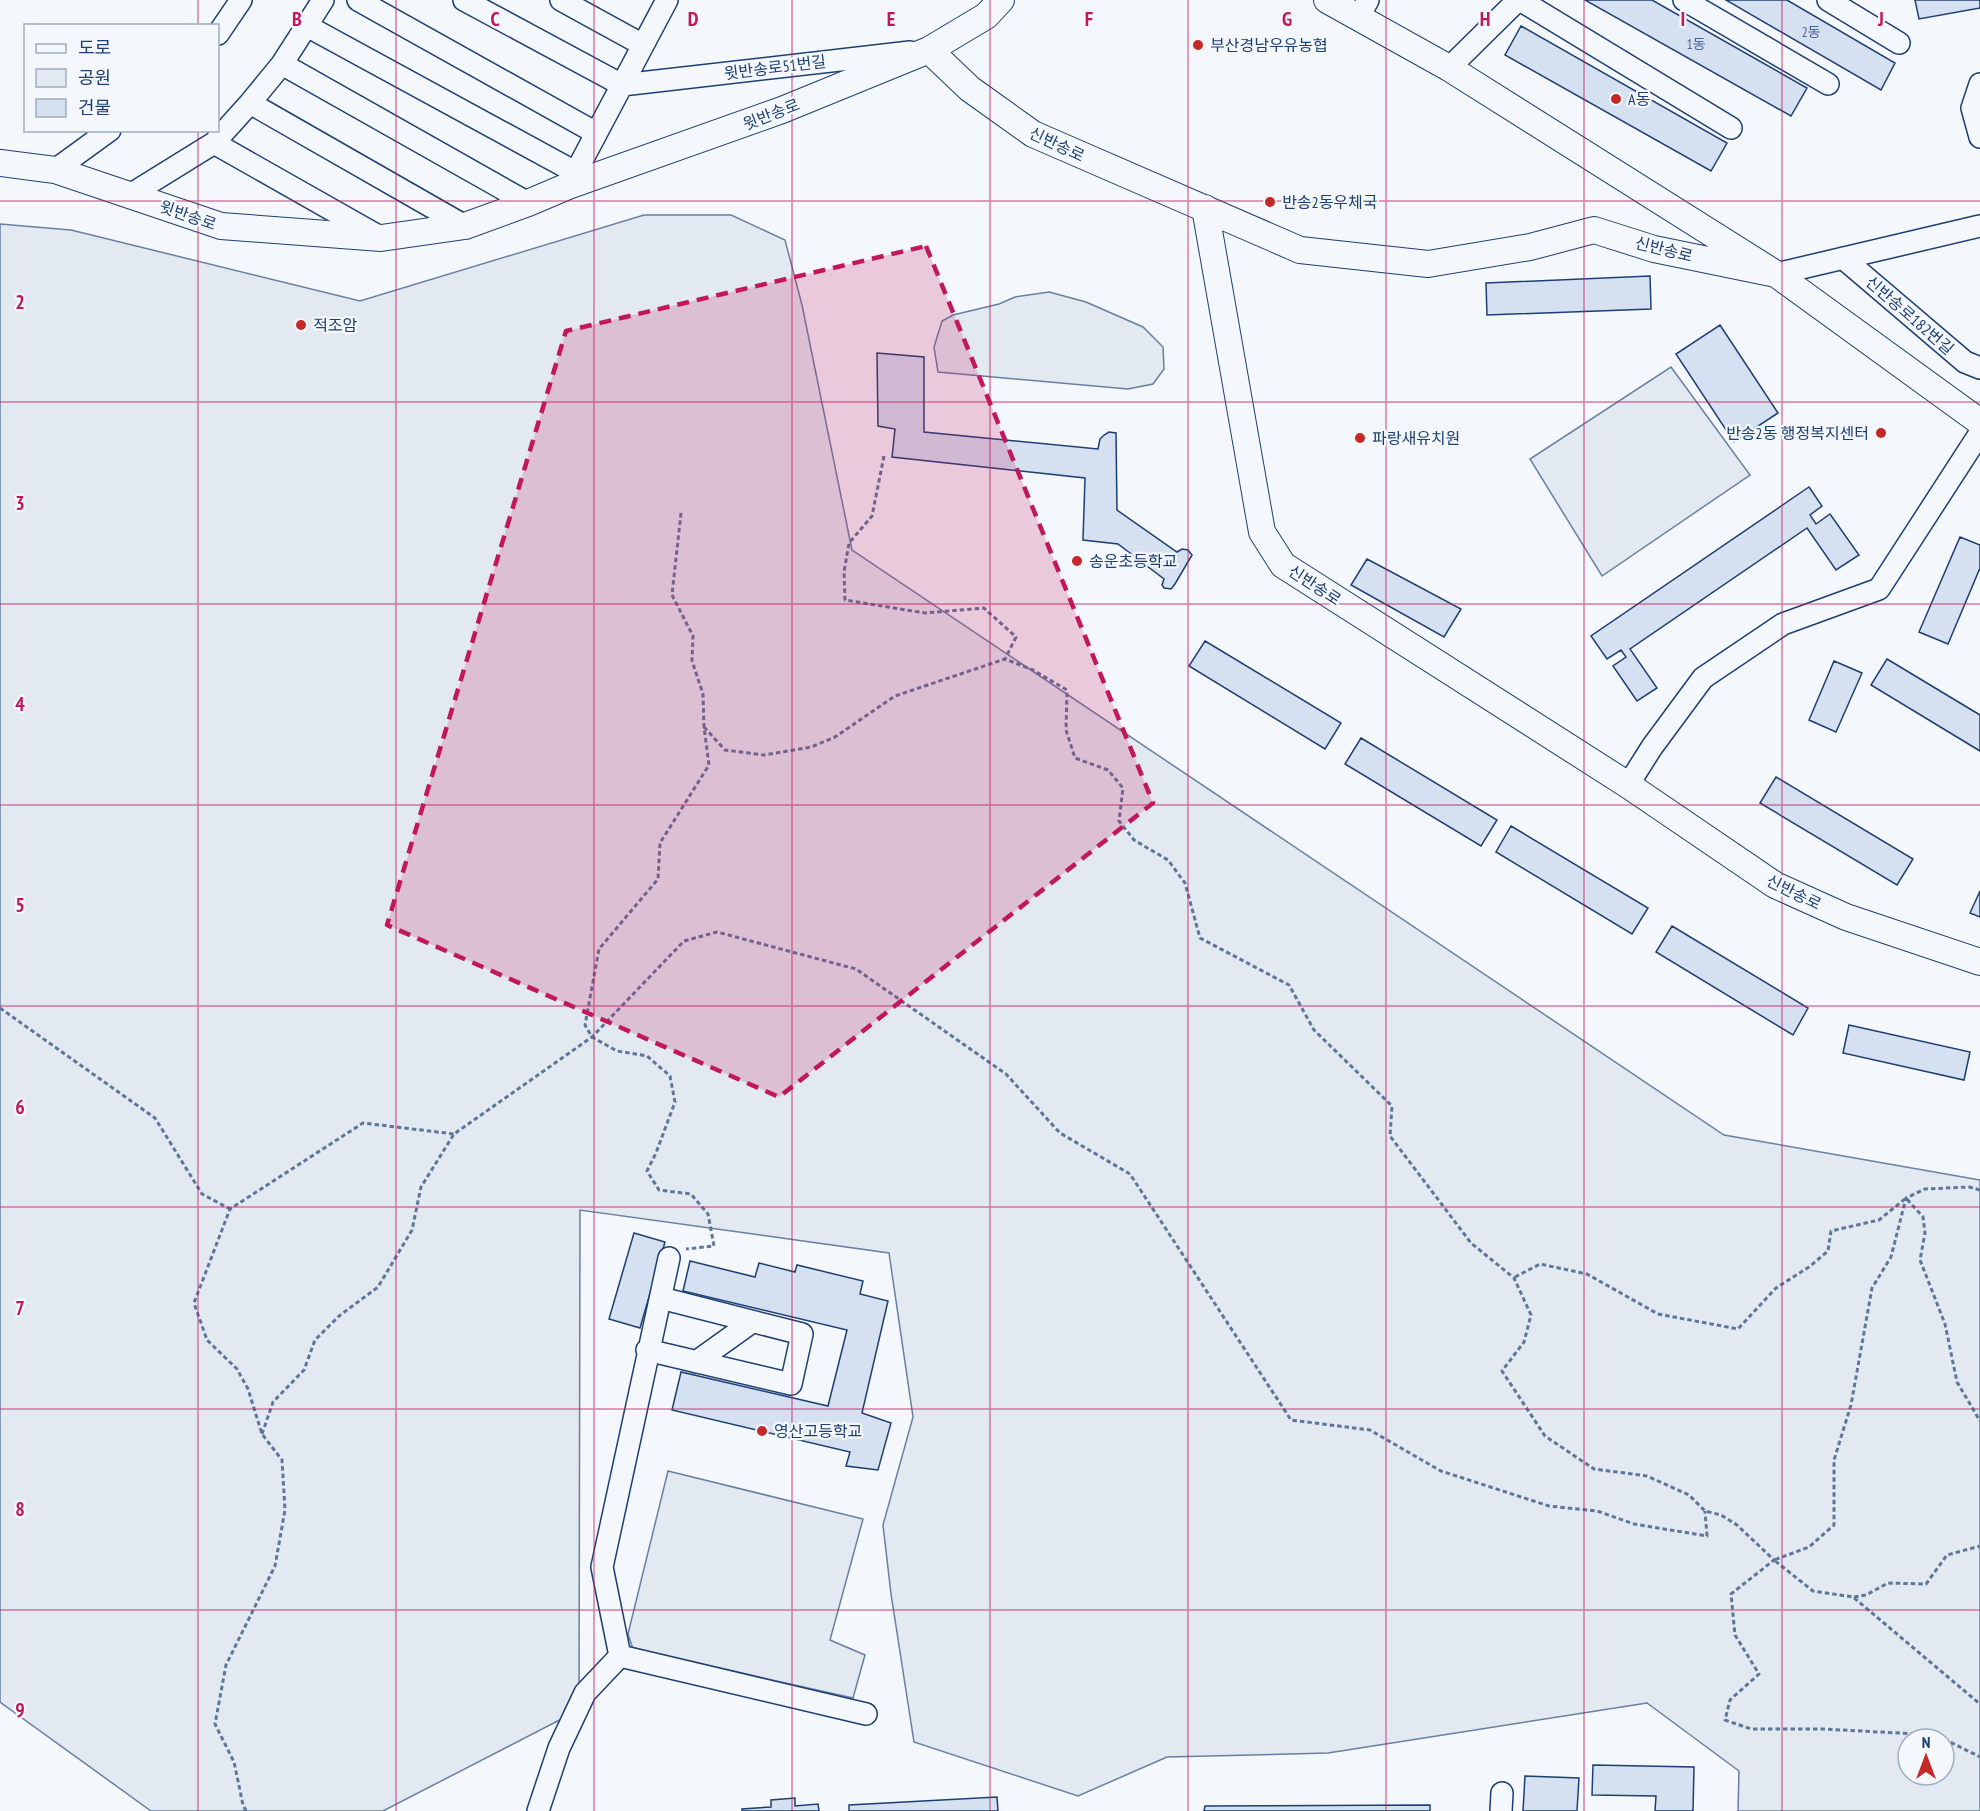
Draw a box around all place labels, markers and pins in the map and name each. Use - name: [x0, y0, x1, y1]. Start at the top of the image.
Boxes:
- place label: 부산경남우유농협: [1210, 35, 1328, 55]
- marker: 부산경남우유농협: [1191, 38, 1205, 52]
- place label: A동: [1628, 89, 1651, 109]
- marker: A동: [1609, 92, 1623, 106]
- place label: 반송2동우체국: [1282, 192, 1378, 212]
- marker: 반송2동우체국: [1263, 195, 1277, 209]
- place label: 적조암: [313, 315, 357, 335]
- marker: 적조암: [294, 318, 308, 332]
- place label: 반송2동 행정복지센터: [1726, 423, 1869, 443]
- marker: 반송2동 행정복지센터: [1874, 426, 1888, 440]
- place label: 파랑새유치원: [1372, 428, 1460, 448]
- marker: 파랑새유치원: [1353, 431, 1367, 445]
- place label: 송운초등학교: [1089, 551, 1177, 571]
- marker: 송운초등학교: [1070, 554, 1084, 568]
- place label: 영산고등학교: [774, 1421, 862, 1441]
- marker: 영산고등학교: [755, 1424, 769, 1438]

